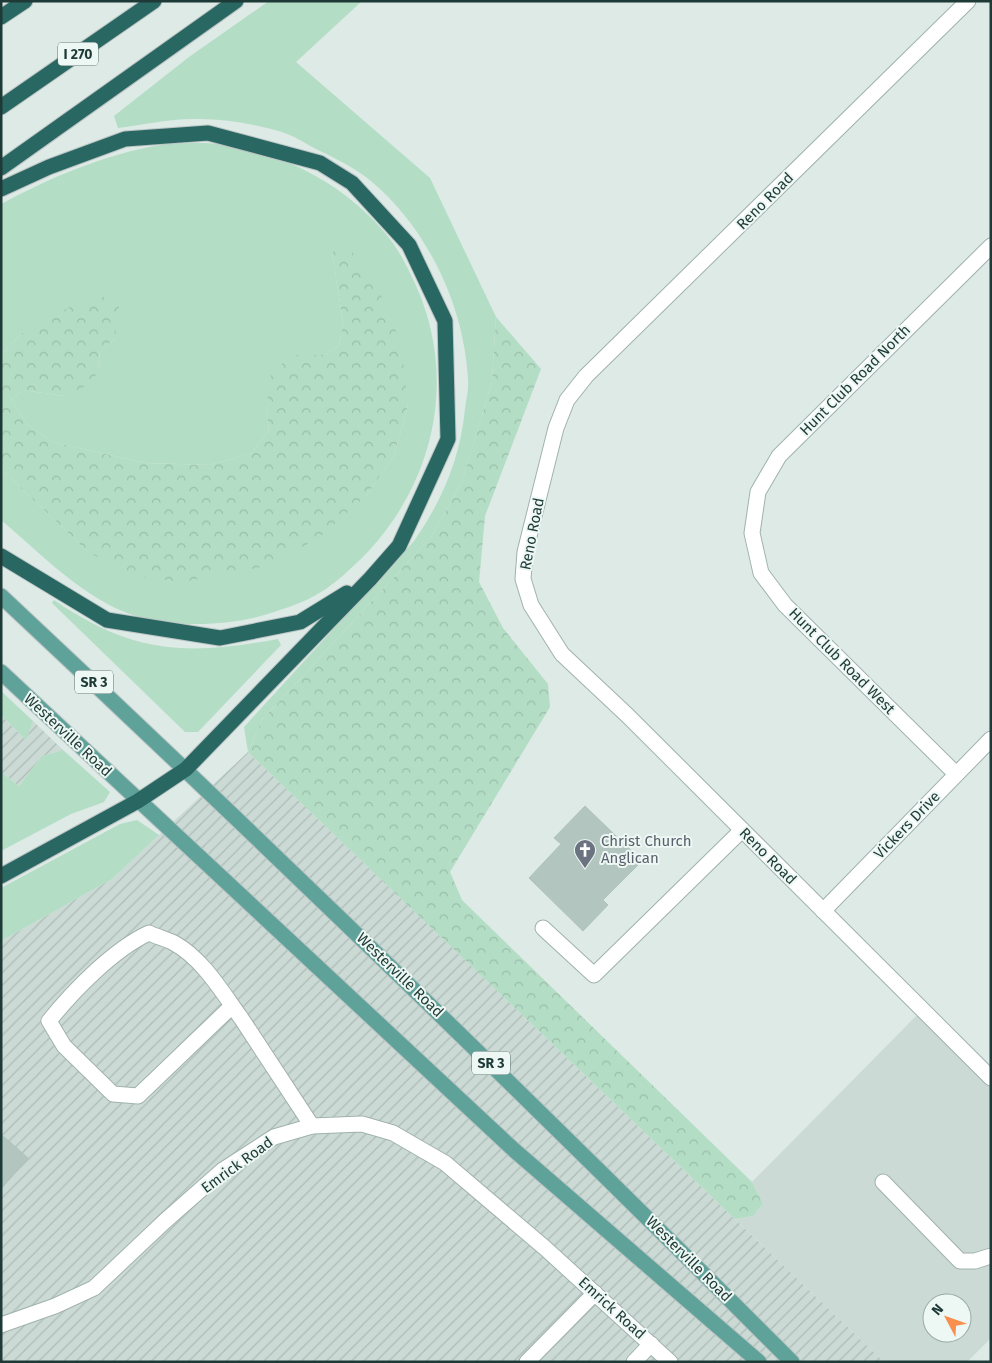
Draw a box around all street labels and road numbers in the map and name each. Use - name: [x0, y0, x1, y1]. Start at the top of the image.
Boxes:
- road number: I 270: [58, 42, 98, 66]
- street label: Reno Road: [733, 169, 797, 233]
- street label: Hunt Club Road North: [796, 321, 914, 439]
- street label: Reno Road: [516, 496, 548, 572]
- street label: Hunt Club Road West: [785, 604, 899, 718]
- road number: SR 3: [75, 670, 113, 694]
- street label: Westerville Road: [20, 690, 116, 780]
- street label: Vickers Drive: [870, 787, 944, 863]
- street label: Reno Road: [736, 824, 800, 888]
- street label: Westerville Road: [353, 929, 447, 1021]
- road number: SR 3: [472, 1052, 510, 1074]
- street label: Emrick Road: [198, 1133, 276, 1197]
- street label: Westerville Road: [642, 1212, 736, 1306]
- street label: Emrick Road: [575, 1273, 649, 1343]

